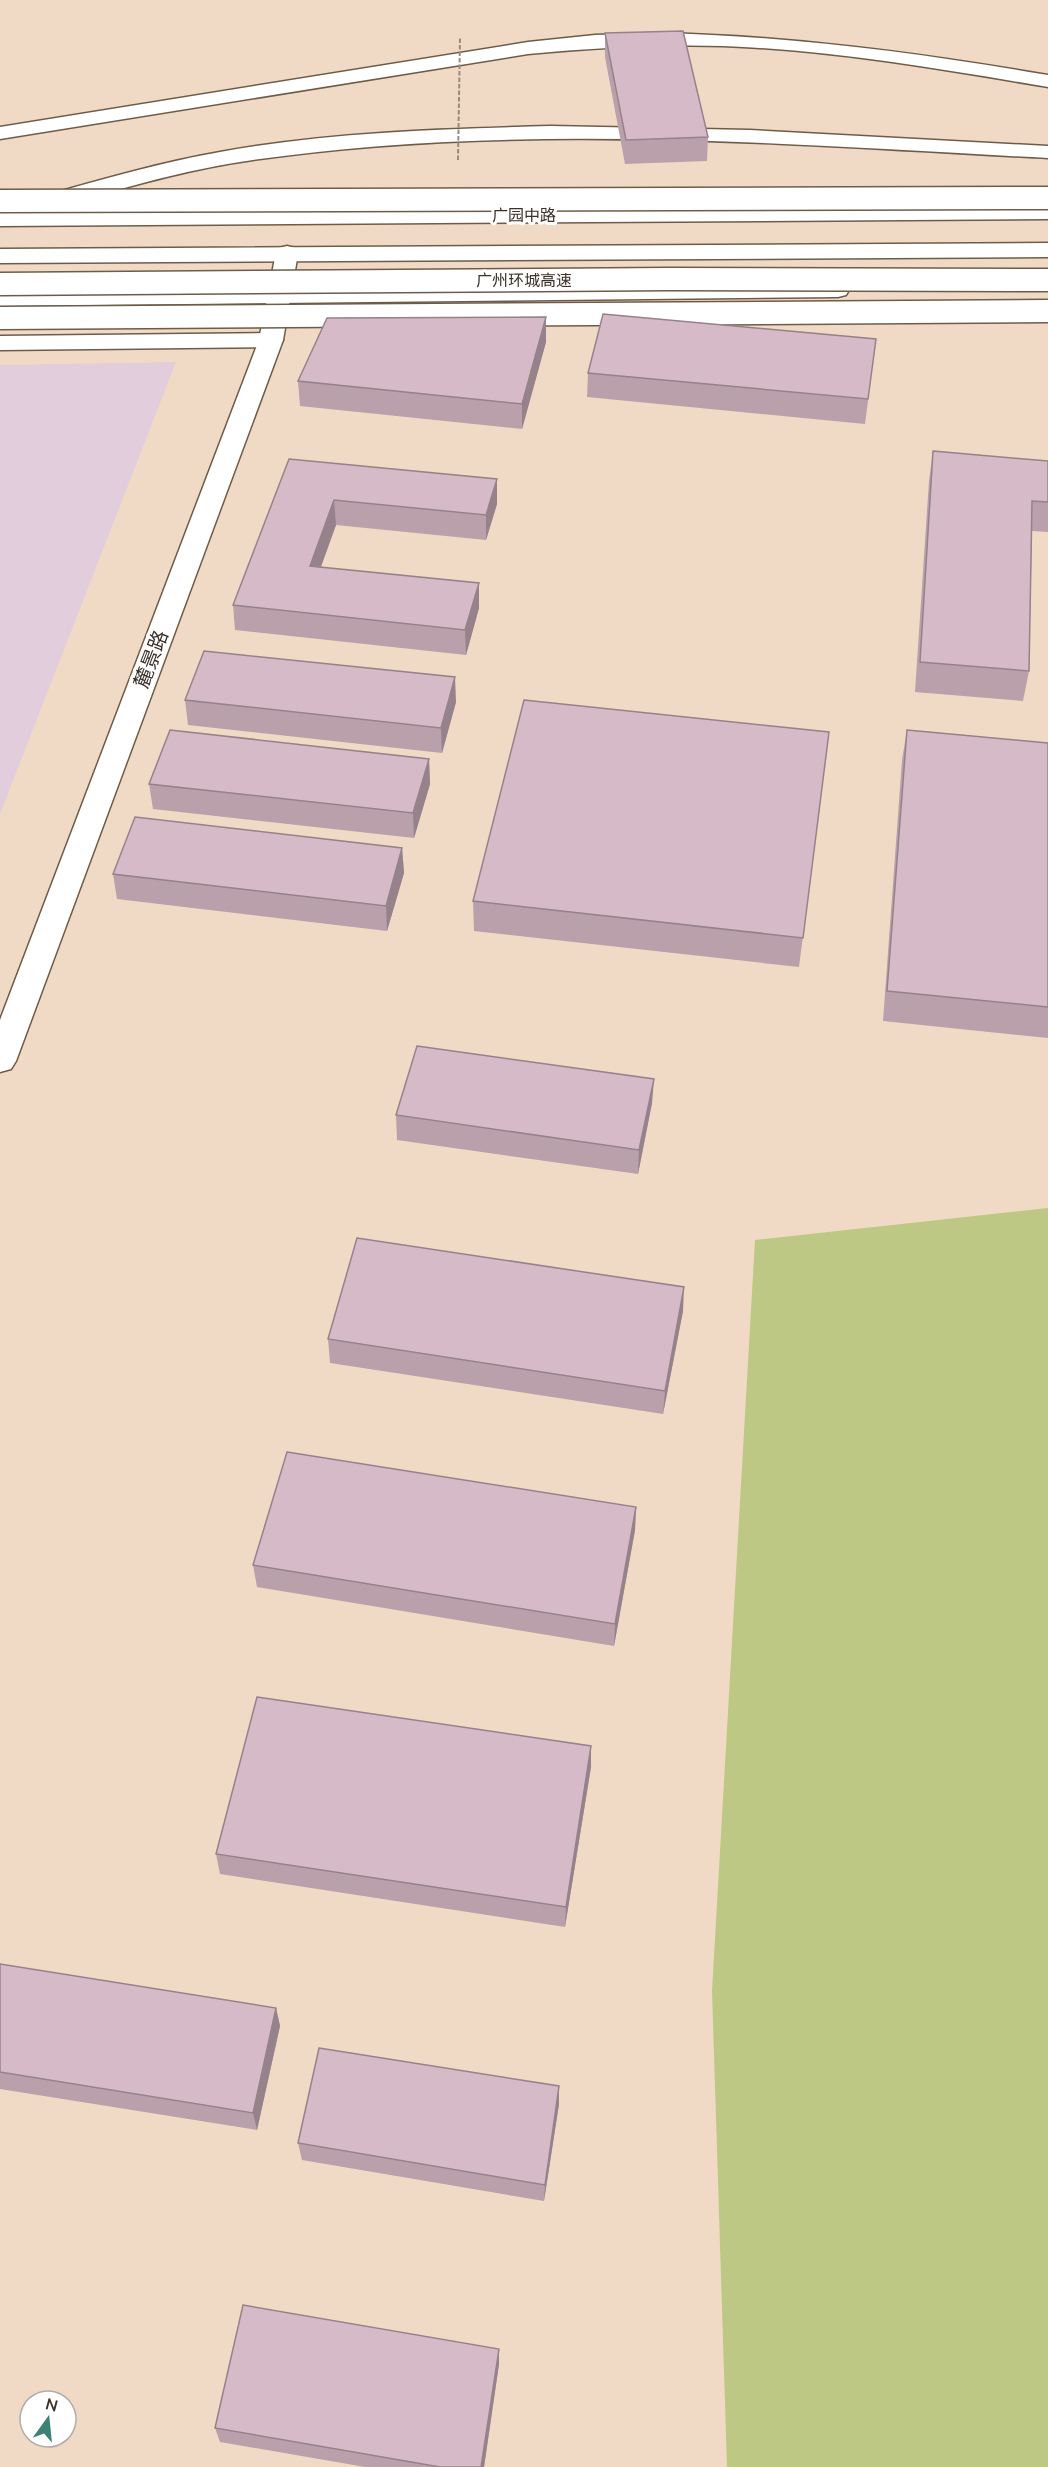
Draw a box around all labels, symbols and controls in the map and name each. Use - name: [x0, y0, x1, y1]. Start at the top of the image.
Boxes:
- street label: 广园中路: [492, 205, 556, 227]
- street label: 广州环城高速: [476, 270, 572, 292]
- street label: 麓景路: [128, 626, 175, 692]
- north arrow: [18, 2389, 78, 2449]
- text: N: [43, 2393, 60, 2418]

